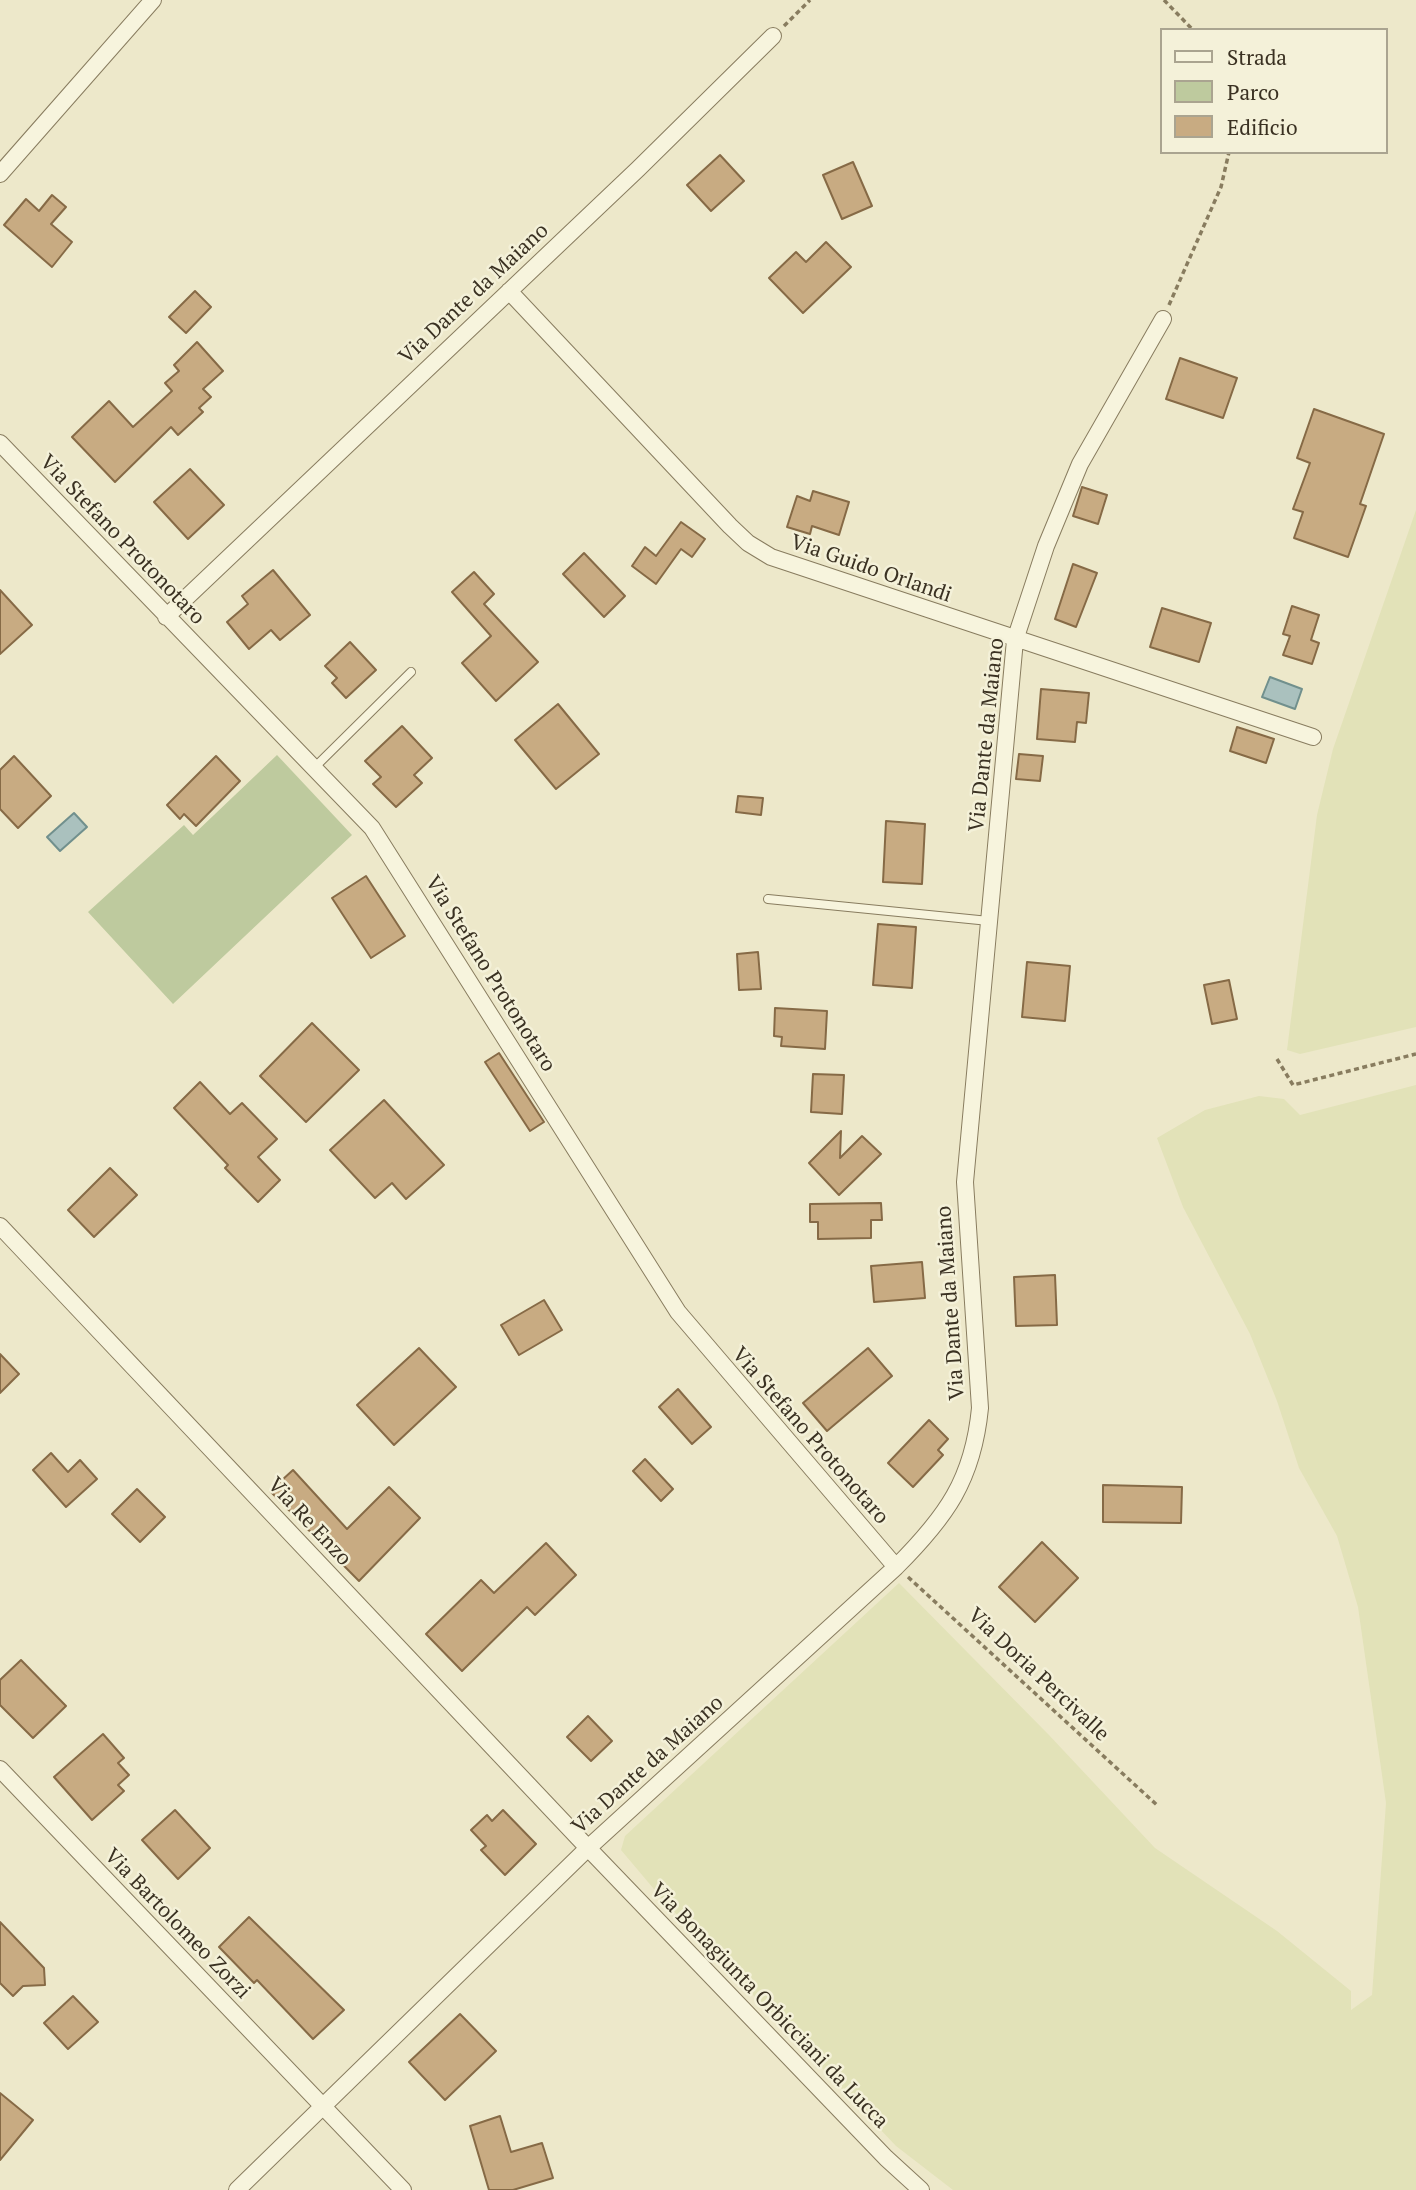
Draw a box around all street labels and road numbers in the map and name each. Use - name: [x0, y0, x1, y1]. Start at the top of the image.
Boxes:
- street label: Via Dante da Maiano: [394, 218, 554, 370]
- street label: Via Stefano Protonotaro: [34, 450, 210, 630]
- street label: Via Guido Orlandi: [787, 530, 955, 608]
- street label: Via Dante da Maiano: [964, 637, 1010, 833]
- street label: Via Stefano Protonotaro: [419, 871, 561, 1077]
- street label: Via Dante da Maiano: [932, 1205, 970, 1401]
- street label: Via Stefano Protonotaro: [726, 1342, 894, 1530]
- street label: Via Re Enzo: [262, 1473, 356, 1571]
- street label: Via Doria Percivalle: [962, 1603, 1114, 1747]
- street label: Via Dante da Maiano: [567, 1690, 729, 1840]
- street label: Via Bartolomeo Zorzi: [99, 1844, 255, 2004]
- street label: Via Bonagiunta Orbicciani da Lucca: [645, 1878, 893, 2134]

